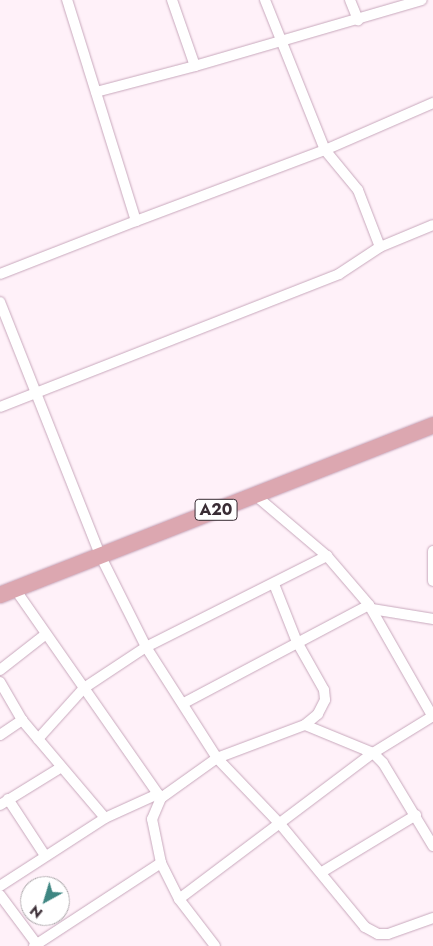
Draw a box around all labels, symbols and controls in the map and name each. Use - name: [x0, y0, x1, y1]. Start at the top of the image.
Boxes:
- road number: A20: [194, 496, 238, 524]
- north arrow: [20, 876, 70, 926]
- text: N: [26, 901, 47, 923]

